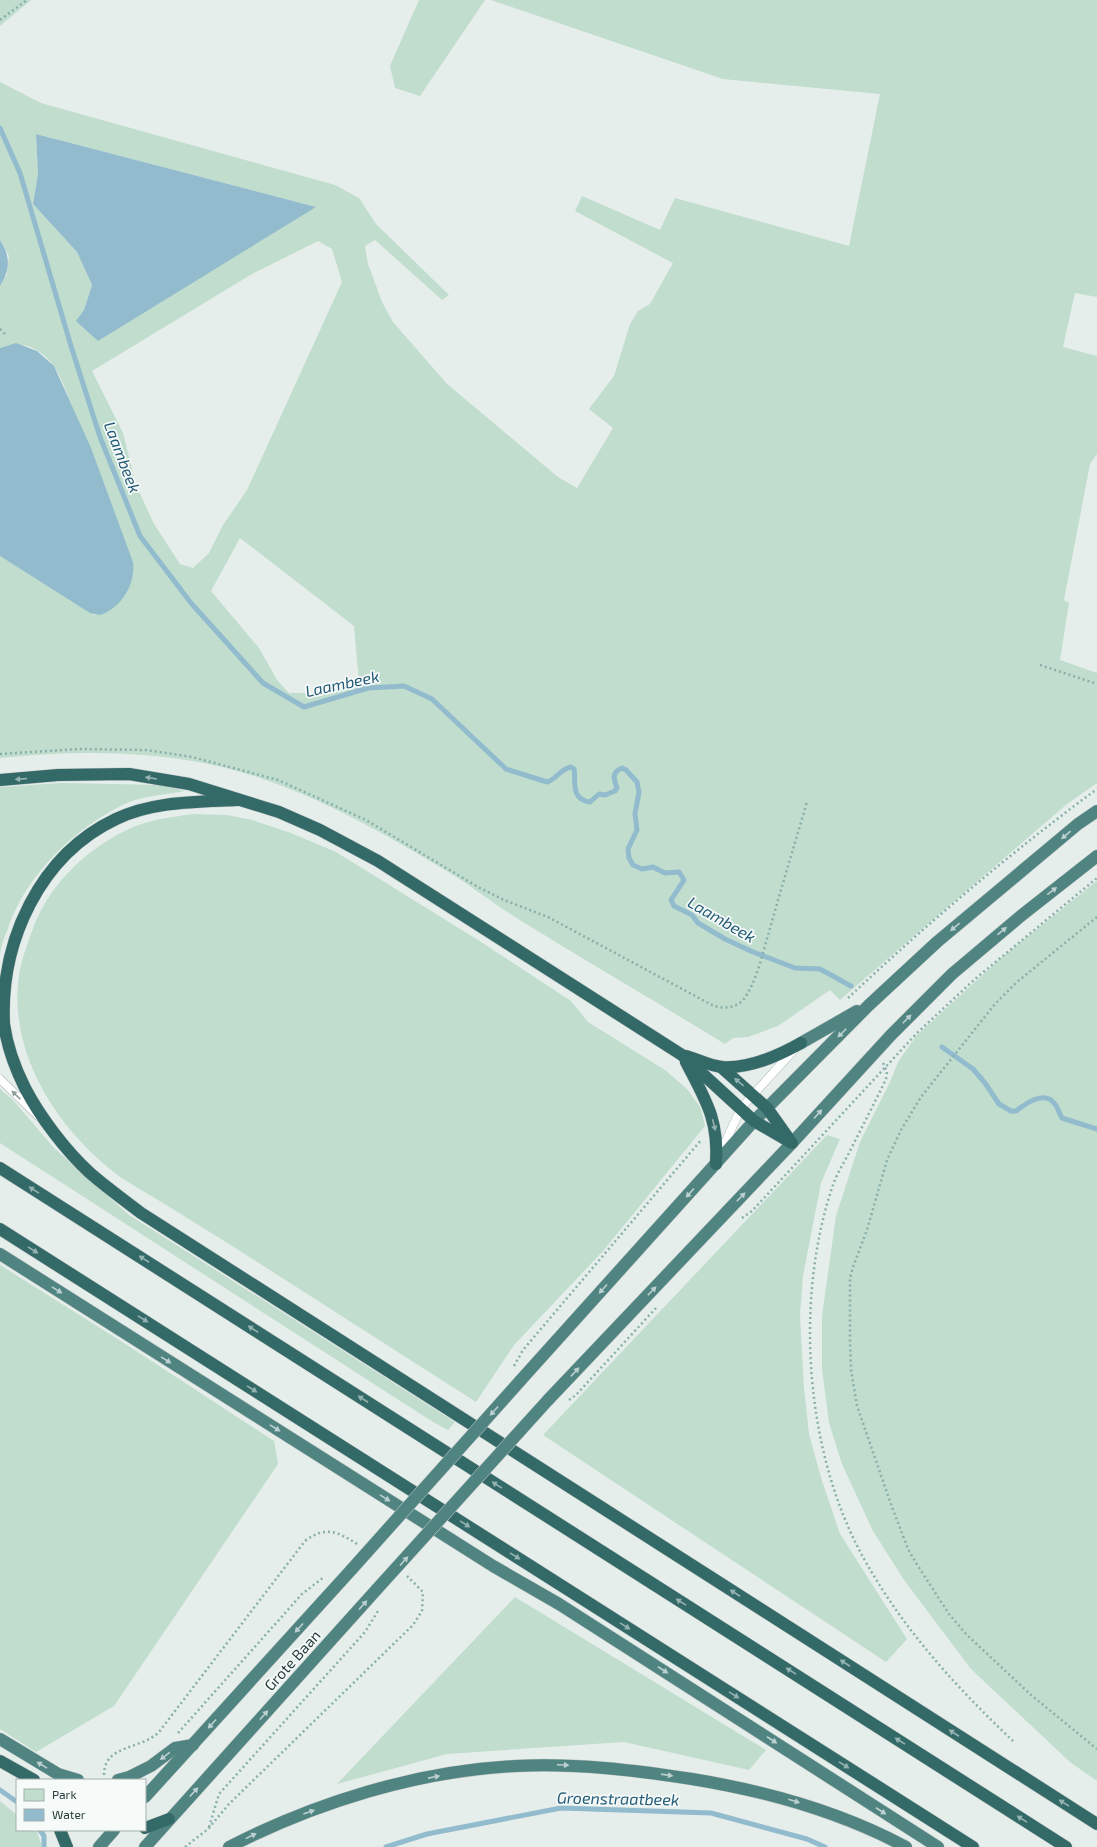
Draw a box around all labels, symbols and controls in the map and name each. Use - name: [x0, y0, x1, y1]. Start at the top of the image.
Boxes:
- water label: Laambeek: [101, 419, 145, 495]
- water label: Laambeek: [303, 666, 381, 700]
- one-way arrow: [15, 775, 27, 782]
- one-way arrow: [144, 775, 157, 781]
- one-way arrow: [1061, 830, 1071, 839]
- one-way arrow: [1047, 886, 1058, 895]
- water label: Laambeek: [685, 892, 759, 946]
- one-way arrow: [950, 922, 960, 931]
- one-way arrow: [997, 927, 1008, 936]
- one-way arrow: [902, 1014, 912, 1024]
- one-way arrow: [837, 1028, 847, 1038]
- one-way arrow: [734, 1077, 745, 1086]
- one-way arrow: [11, 1091, 21, 1100]
- one-way arrow: [813, 1109, 823, 1119]
- one-way arrow: [711, 1120, 717, 1132]
- one-way arrow: [28, 1186, 40, 1193]
- one-way arrow: [685, 1187, 694, 1198]
- one-way arrow: [736, 1192, 745, 1201]
- one-way arrow: [27, 1246, 39, 1253]
- one-way arrow: [138, 1256, 149, 1263]
- one-way arrow: [598, 1284, 607, 1294]
- one-way arrow: [51, 1286, 62, 1294]
- one-way arrow: [647, 1286, 656, 1296]
- one-way arrow: [137, 1316, 149, 1323]
- one-way arrow: [248, 1325, 258, 1333]
- one-way arrow: [161, 1356, 171, 1364]
- one-way arrow: [570, 1367, 580, 1377]
- one-way arrow: [247, 1385, 257, 1393]
- one-way arrow: [358, 1395, 368, 1403]
- one-way arrow: [489, 1405, 498, 1416]
- one-way arrow: [269, 1425, 281, 1432]
- one-way arrow: [492, 1481, 503, 1488]
- one-way arrow: [379, 1494, 391, 1501]
- one-way arrow: [459, 1521, 471, 1528]
- one-way arrow: [510, 1552, 520, 1560]
- one-way arrow: [399, 1555, 408, 1566]
- one-way arrow: [730, 1589, 740, 1597]
- one-way arrow: [675, 1598, 687, 1605]
- one-way arrow: [359, 1600, 368, 1610]
- one-way arrow: [619, 1622, 631, 1629]
- one-way arrow: [295, 1623, 304, 1633]
- street label: Grote Baan: [260, 1626, 324, 1694]
- one-way arrow: [840, 1659, 850, 1667]
- one-way arrow: [657, 1666, 668, 1674]
- one-way arrow: [785, 1668, 797, 1675]
- one-way arrow: [729, 1691, 740, 1699]
- one-way arrow: [260, 1710, 269, 1721]
- one-way arrow: [207, 1719, 216, 1729]
- one-way arrow: [949, 1729, 959, 1737]
- one-way arrow: [766, 1737, 778, 1744]
- one-way arrow: [895, 1737, 905, 1745]
- one-way arrow: [159, 1752, 170, 1760]
- one-way arrow: [839, 1761, 849, 1769]
- one-way arrow: [36, 1762, 48, 1769]
- one-way arrow: [557, 1762, 569, 1769]
- one-way arrow: [661, 1772, 673, 1778]
- one-way arrow: [428, 1774, 440, 1780]
- legend: [16, 1779, 146, 1831]
- text: Park: [52, 1787, 77, 1801]
- one-way arrow: [190, 1787, 199, 1797]
- water label: Groenstraatbeek: [557, 1787, 679, 1809]
- one-way arrow: [788, 1799, 800, 1805]
- one-way arrow: [1059, 1799, 1069, 1807]
- text: Water: [52, 1807, 86, 1821]
- one-way arrow: [876, 1807, 886, 1815]
- one-way arrow: [303, 1808, 315, 1814]
- one-way arrow: [1016, 1815, 1028, 1822]
- one-way arrow: [245, 1833, 257, 1839]

